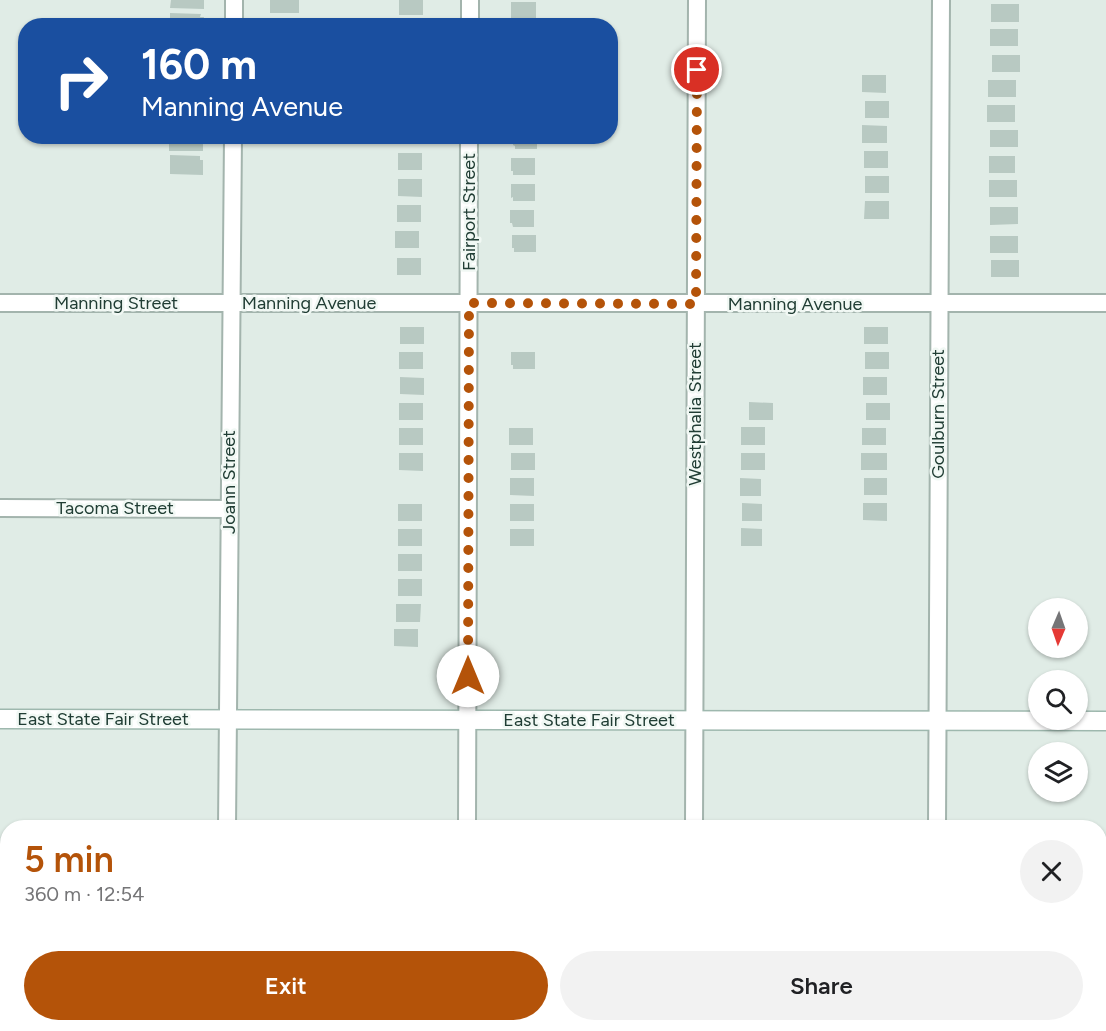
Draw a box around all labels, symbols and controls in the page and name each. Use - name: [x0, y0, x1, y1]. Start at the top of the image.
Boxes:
- text: 160 m: [141, 39, 257, 90]
- icon: right: [42, 42, 120, 120]
- pin: [671, 44, 722, 95]
- icon: arrive: [680, 53, 713, 86]
- text: Manning Avenue: [141, 90, 343, 123]
- street label: Fairport Street: [458, 153, 480, 271]
- street label: Manning Street: [54, 292, 178, 314]
- street label: Manning Avenue: [242, 292, 376, 314]
- street label: Manning Avenue: [728, 293, 862, 315]
- street label: Westphalia Street: [684, 342, 706, 486]
- street label: Goulburn Street: [927, 349, 949, 479]
- street label: Joann Street: [218, 430, 240, 534]
- street label: Tacoma Street: [56, 497, 174, 519]
- north arrow: [1028, 598, 1088, 658]
- map controls: [1028, 598, 1088, 802]
- position arrow: [436, 644, 500, 708]
- button: search: [1028, 670, 1088, 730]
- street label: East State Fair Street: [17, 708, 189, 730]
- street label: East State Fair Street: [503, 709, 675, 731]
- button: layers: [1028, 742, 1088, 802]
- text: 5 min: [24, 838, 114, 881]
- button: close: [1020, 840, 1083, 903]
- text: 360 m · 12:54: [24, 882, 144, 906]
- button: Exit: [24, 951, 548, 1020]
- button: Share: [560, 951, 1083, 1020]

